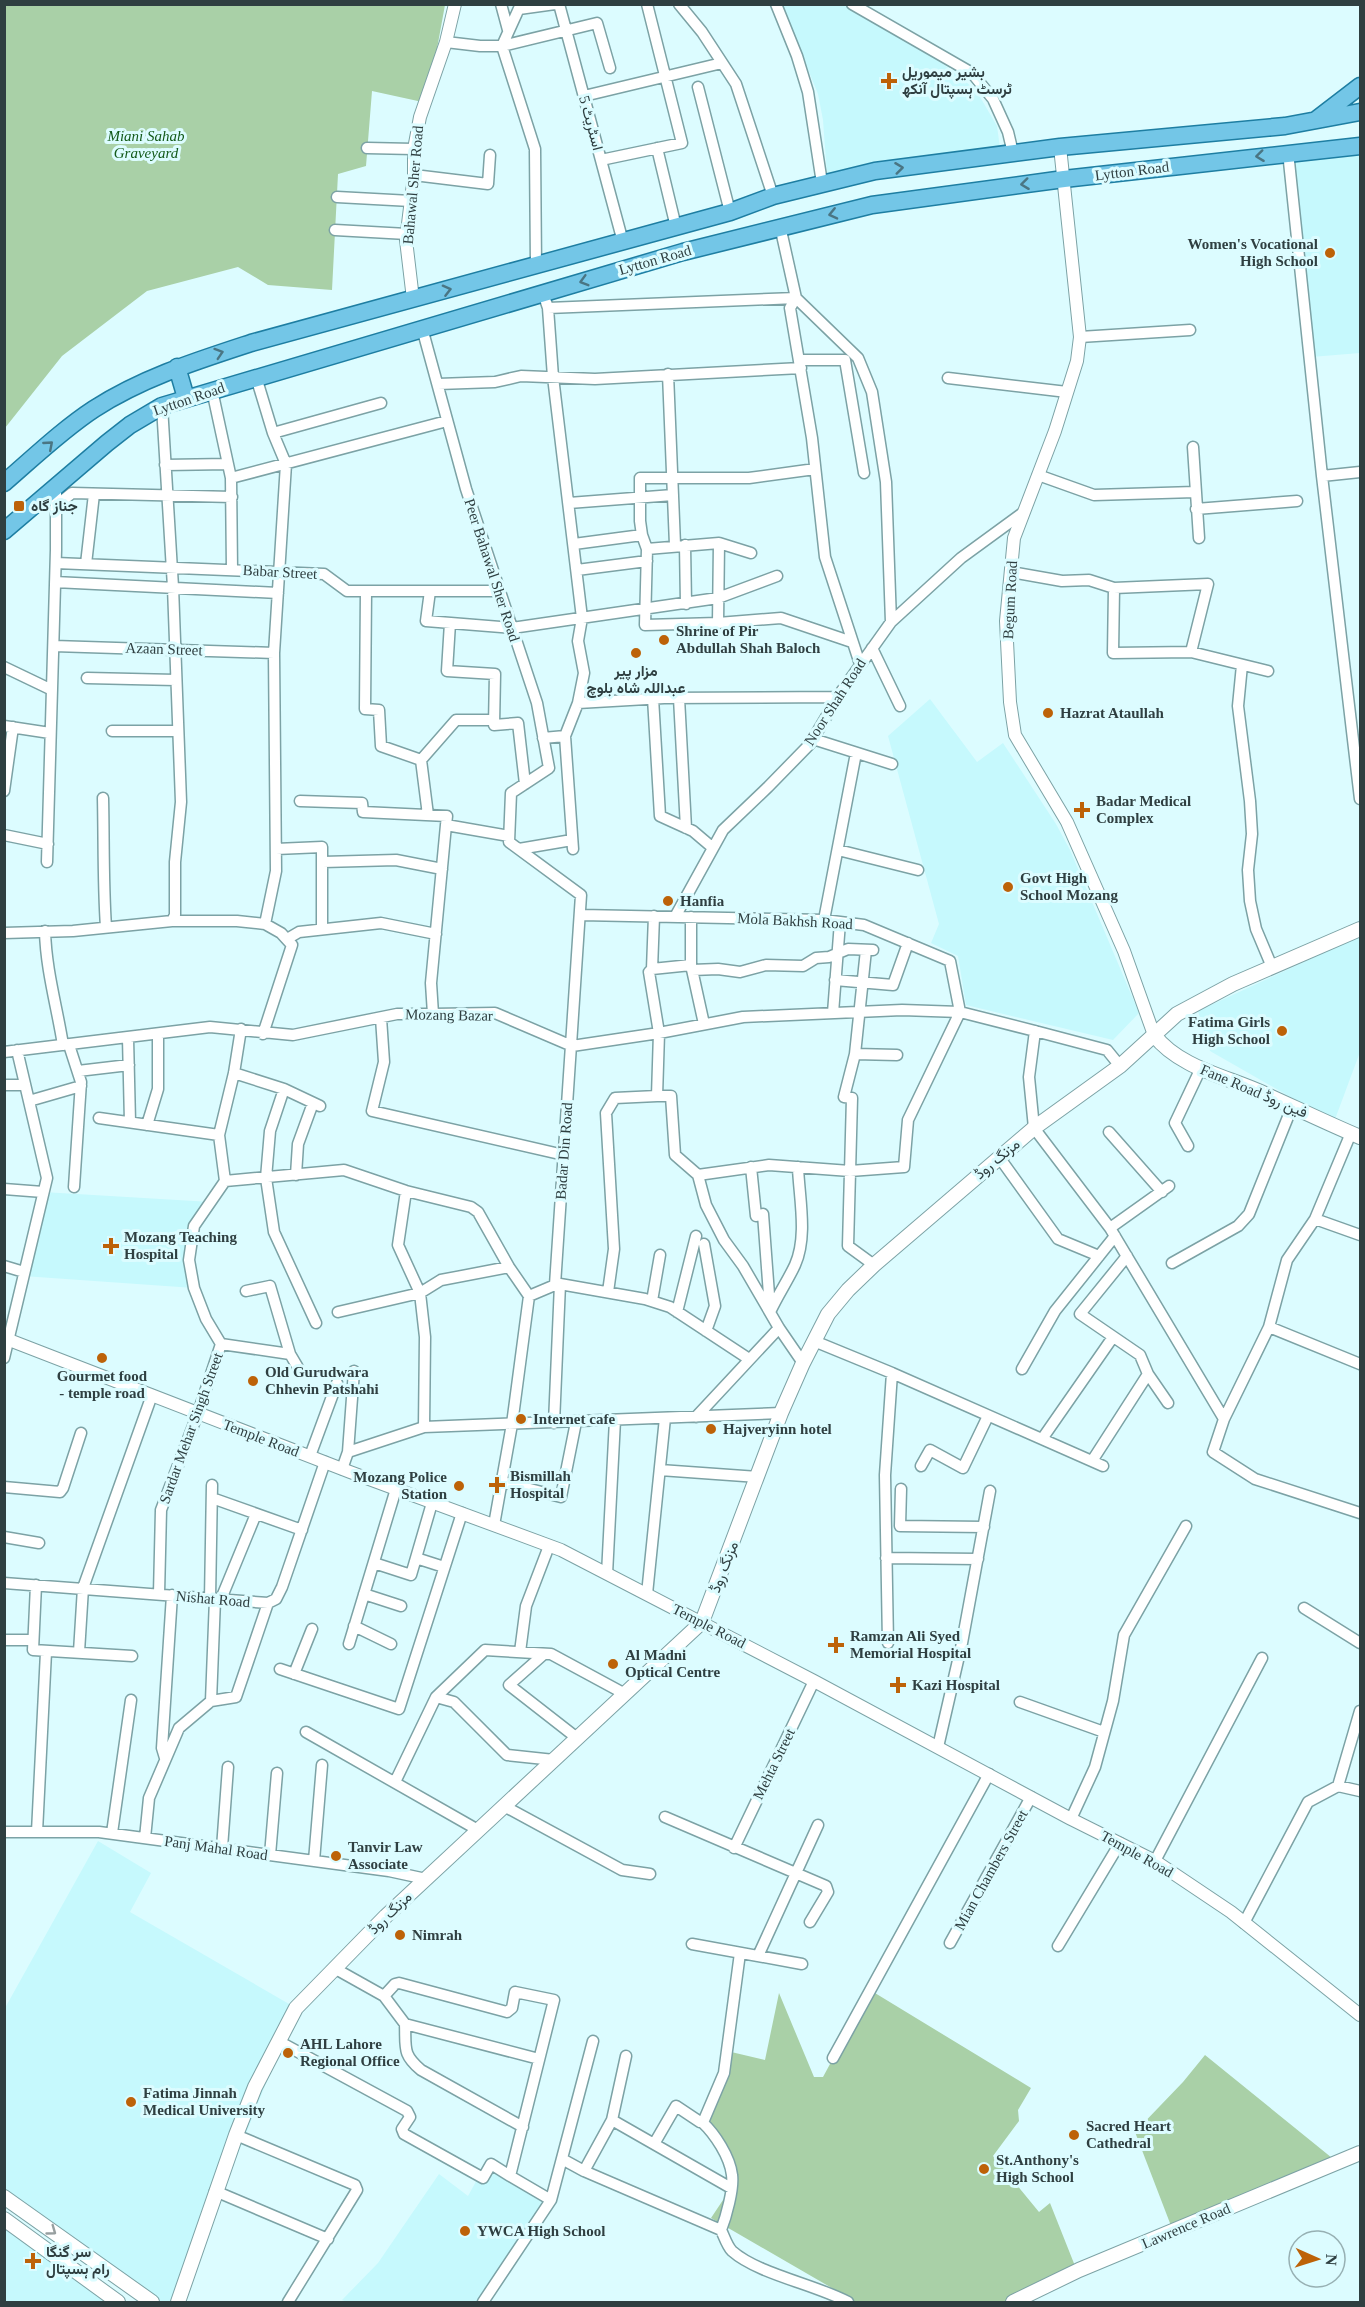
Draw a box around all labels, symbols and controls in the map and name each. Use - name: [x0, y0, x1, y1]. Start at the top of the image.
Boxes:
- place label: بشیر میموریل ٹرسٹ ہسپتال آنکھ: [902, 64, 1012, 99]
- marker: بشیر میموریل ٹرسٹ ہسپتال آنکھ: [880, 72, 898, 90]
- street label: اسٹریٹ 5: [575, 94, 606, 152]
- street label: Bahawal Sher Road: [400, 124, 426, 245]
- park label: Miani Sahab Graveyard: [106, 128, 185, 161]
- one-way arrow: [1256, 149, 1265, 161]
- street label: Lytton Road: [1094, 158, 1170, 183]
- one-way arrow: [894, 162, 903, 174]
- one-way arrow: [1021, 177, 1030, 189]
- one-way arrow: [828, 206, 838, 219]
- place label: Women's Vocational High School: [1188, 236, 1318, 269]
- street label: Lytton Road: [617, 242, 694, 278]
- marker: Women's Vocational High School: [1323, 246, 1337, 260]
- one-way arrow: [579, 274, 589, 286]
- one-way arrow: [442, 284, 452, 297]
- one-way arrow: [213, 348, 224, 361]
- street label: Lytton Road: [151, 379, 227, 419]
- one-way arrow: [42, 441, 53, 452]
- street label: Peer Bahawal Sher Road: [461, 496, 523, 644]
- place label: جناز گاہ: [31, 498, 78, 515]
- marker: جناز گاہ: [12, 499, 26, 513]
- street label: Begum Road: [1000, 560, 1020, 640]
- street label: Babar Street: [242, 562, 318, 582]
- place label: Shrine of Pir Abdullah Shah Baloch: [676, 623, 821, 656]
- marker: Shrine of Pir Abdullah Shah Baloch: [657, 633, 671, 647]
- street label: Azaan Street: [125, 640, 204, 658]
- marker: مزار پیر عبداللہ شاہ بلوچ: [629, 646, 643, 660]
- street label: Noor Shah Road: [801, 655, 869, 748]
- place label: مزار پیر عبداللہ شاہ بلوچ: [586, 663, 686, 698]
- place label: Hazrat Ataullah: [1060, 705, 1164, 721]
- marker: Hazrat Ataullah: [1041, 706, 1055, 720]
- place label: Badar Medical Complex: [1096, 793, 1191, 826]
- marker: Badar Medical Complex: [1073, 801, 1091, 819]
- place label: Govt High School Mozang: [1020, 870, 1118, 903]
- marker: Govt High School Mozang: [1001, 880, 1015, 894]
- place label: Hanfia: [680, 893, 725, 909]
- marker: Hanfia: [661, 894, 675, 908]
- street label: Mola Bakhsh Road: [737, 910, 854, 932]
- street label: Mozang Bazar: [405, 1006, 493, 1024]
- place label: Fatima Girls High School: [1188, 1014, 1270, 1047]
- marker: Fatima Girls High School: [1275, 1024, 1289, 1038]
- street label: Fane Road فین روڈ: [1197, 1061, 1310, 1123]
- street label: Badar Din Road: [553, 1101, 575, 1200]
- street label: مزنگ روڈ: [971, 1136, 1023, 1183]
- place label: Mozang Teaching Hospital: [124, 1229, 237, 1262]
- marker: Mozang Teaching Hospital: [102, 1237, 120, 1255]
- street label: Sardar Mehar Singh Street: [156, 1350, 226, 1506]
- marker: Gourmet food - temple road: [95, 1351, 109, 1365]
- place label: Old Gurudwara Chhevin Patshahi: [265, 1364, 379, 1397]
- place label: Gourmet food - temple road: [57, 1368, 148, 1401]
- marker: Old Gurudwara Chhevin Patshahi: [246, 1374, 260, 1388]
- place label: Internet cafe: [533, 1411, 615, 1427]
- marker: Internet cafe: [514, 1412, 528, 1426]
- street label: Temple Road: [221, 1416, 302, 1460]
- place label: Hajveryinn hotel: [723, 1421, 832, 1437]
- marker: Hajveryinn hotel: [704, 1422, 718, 1436]
- place label: Bismillah Hospital: [510, 1468, 572, 1501]
- place label: Mozang Police Station: [353, 1469, 448, 1502]
- marker: Bismillah Hospital: [488, 1476, 506, 1494]
- marker: Mozang Police Station: [452, 1479, 466, 1493]
- street label: مزنگ روڈ: [707, 1539, 742, 1595]
- street label: Nishat Road: [175, 1588, 251, 1610]
- street label: Temple Road: [670, 1601, 749, 1652]
- place label: Ramzan Ali Syed Memorial Hospital: [850, 1628, 971, 1661]
- marker: Ramzan Ali Syed Memorial Hospital: [827, 1636, 845, 1654]
- place label: Al Madni Optical Centre: [625, 1647, 720, 1680]
- marker: Al Madni Optical Centre: [606, 1657, 620, 1671]
- marker: Kazi Hospital: [889, 1676, 907, 1694]
- place label: Kazi Hospital: [912, 1677, 1000, 1693]
- street label: Mehta Street: [750, 1725, 798, 1802]
- street label: Mian Chambers Street: [951, 1806, 1031, 1933]
- street label: Temple Road: [1098, 1828, 1176, 1881]
- street label: Panj Mahal Road: [163, 1833, 269, 1863]
- place label: Tanvir Law Associate: [348, 1839, 423, 1872]
- marker: Tanvir Law Associate: [329, 1849, 343, 1863]
- street label: مزنگ روڈ: [365, 1889, 416, 1938]
- place label: Nimrah: [412, 1927, 463, 1943]
- marker: Nimrah: [393, 1928, 407, 1942]
- place label: AHL Lahore Regional Office: [300, 2036, 400, 2069]
- marker: AHL Lahore Regional Office: [281, 2046, 295, 2060]
- place label: Fatima Jinnah Medical University: [143, 2085, 266, 2118]
- marker: Fatima Jinnah Medical University: [124, 2095, 138, 2109]
- place label: Sacred Heart Cathedral: [1086, 2118, 1171, 2151]
- marker: Sacred Heart Cathedral: [1067, 2128, 1081, 2142]
- place label: St.Anthony's High School: [996, 2152, 1079, 2185]
- marker: St.Anthony's High School: [977, 2162, 991, 2176]
- street label: Lawrence Road: [1139, 2200, 1233, 2252]
- place label: YWCA High School: [477, 2223, 605, 2239]
- one-way arrow: [46, 2224, 57, 2235]
- marker: YWCA High School: [458, 2224, 472, 2238]
- north arrow: [1287, 2229, 1347, 2289]
- place label: سر گنگا رام ہسپتال: [46, 2244, 110, 2279]
- marker: سر گنگا رام ہسپتال: [24, 2252, 42, 2270]
- text: N: [1323, 2254, 1340, 2266]

